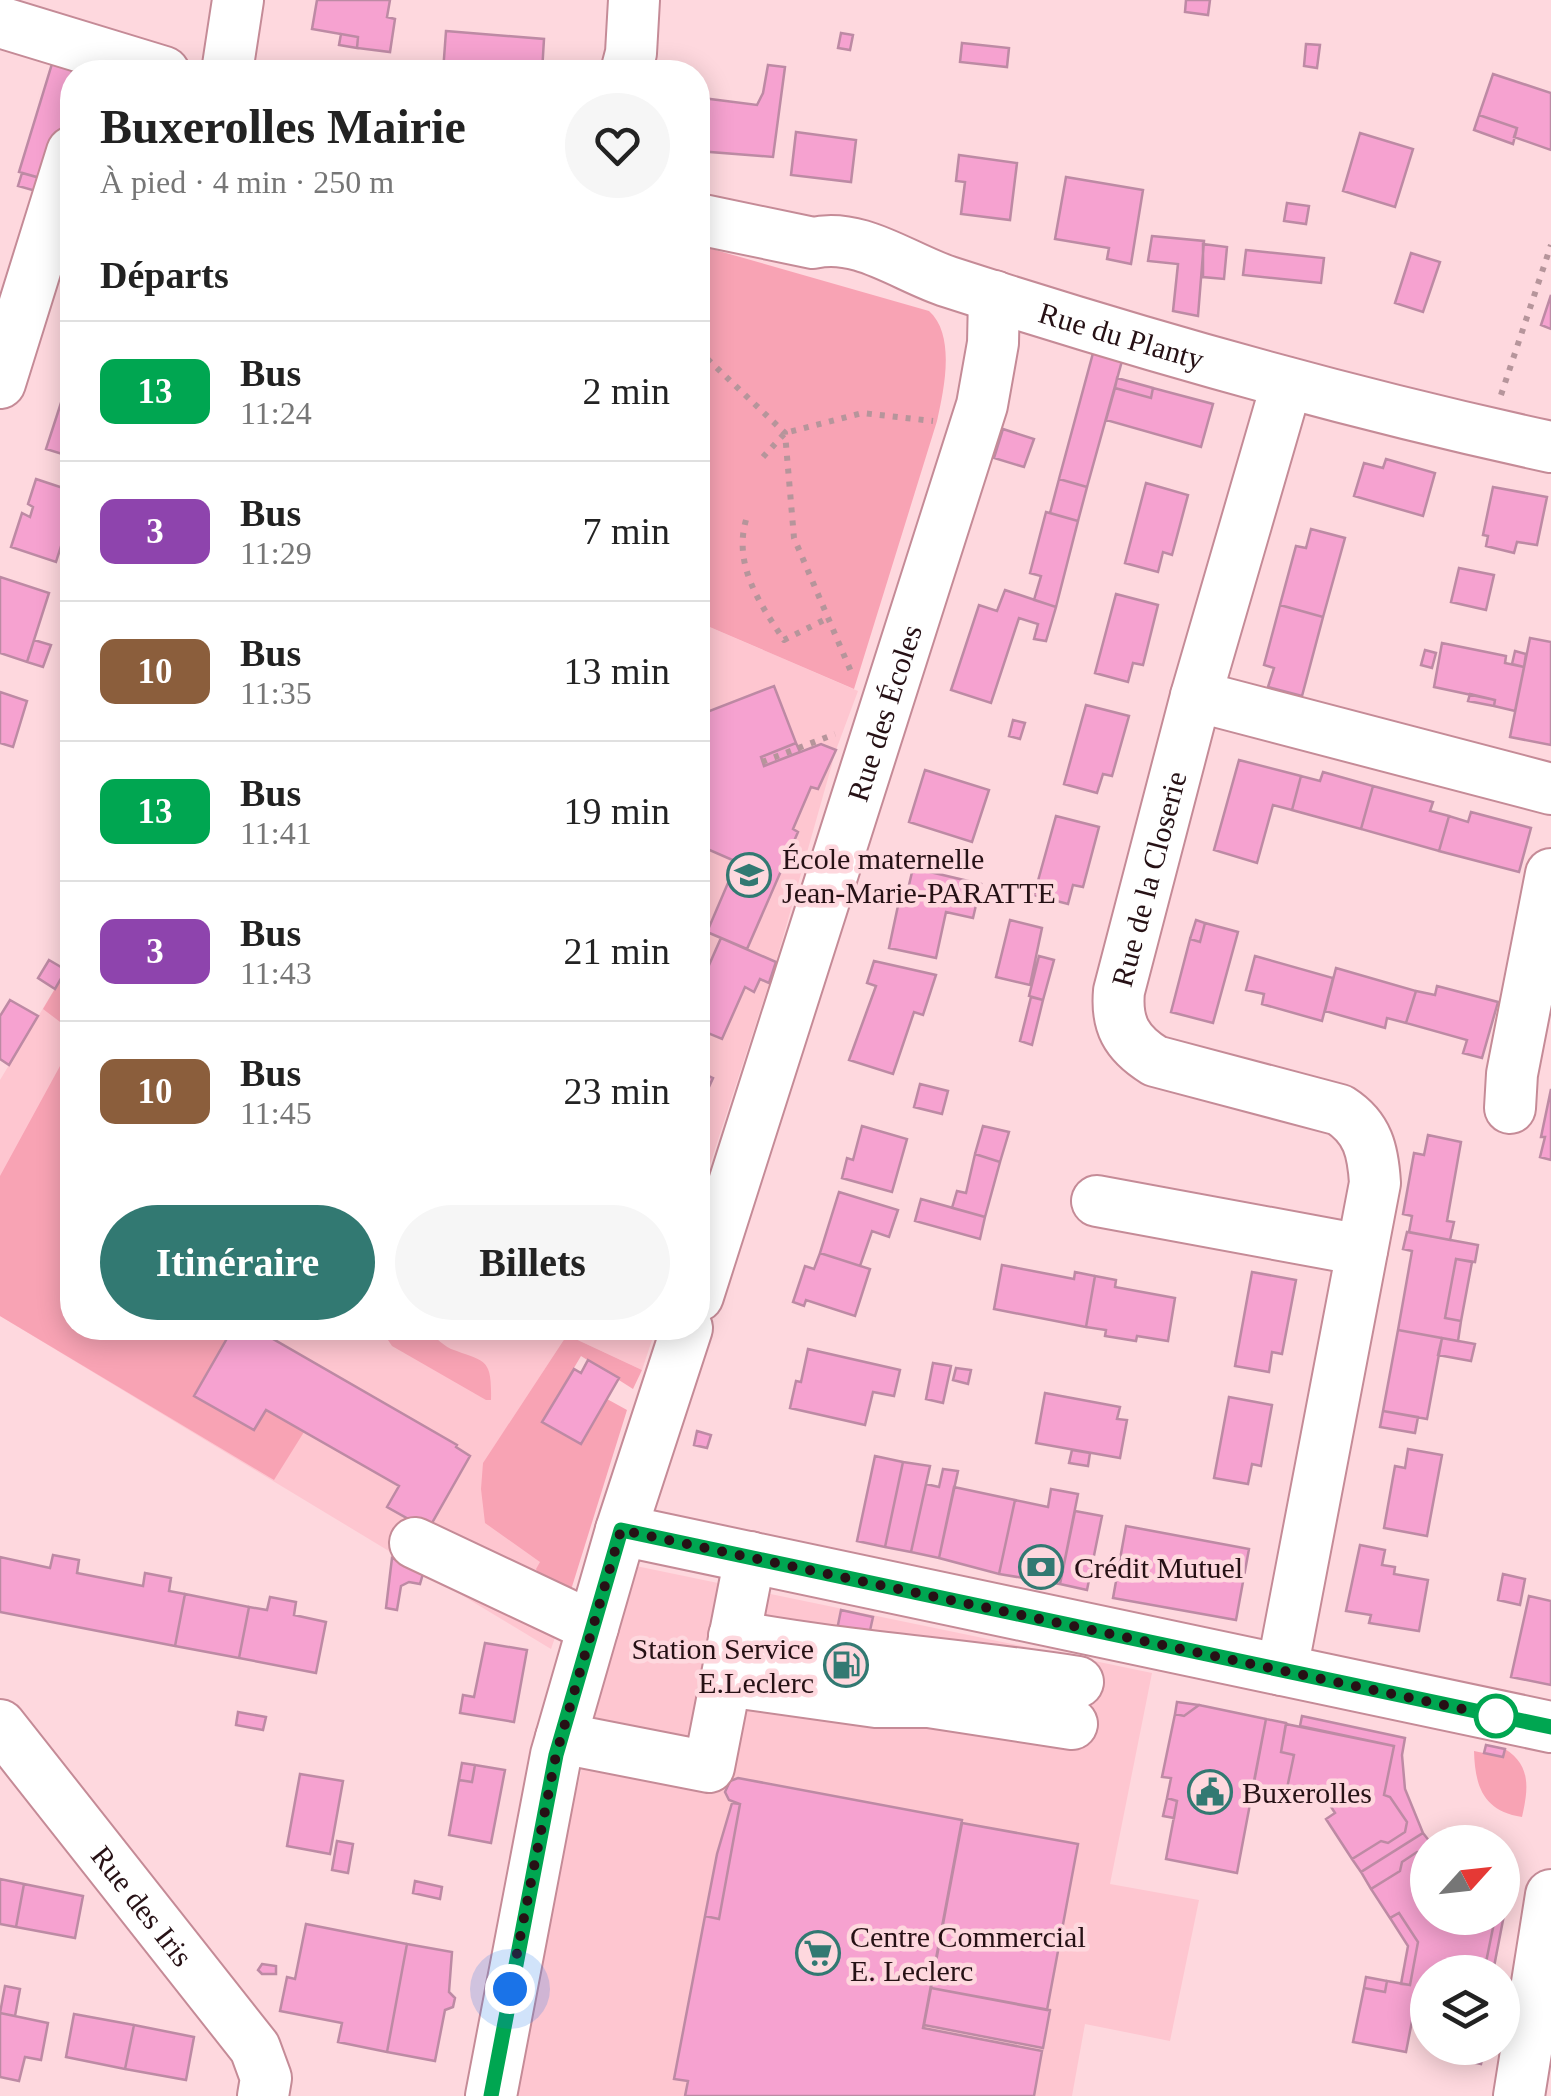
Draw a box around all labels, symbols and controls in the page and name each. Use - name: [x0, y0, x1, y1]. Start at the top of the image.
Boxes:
- button: heart: [565, 93, 670, 198]
- text: Buxerolles Mairie: [100, 100, 466, 153]
- text: À pied · 4 min · 250 m: [100, 164, 394, 200]
- text: Départs: [100, 254, 229, 296]
- street label: Rue du Planty: [1035, 295, 1208, 375]
- text: Bus: [240, 352, 301, 394]
- text: 2 min: [582, 370, 670, 412]
- text: 13: [138, 372, 173, 411]
- text: 11:24: [240, 395, 312, 431]
- text: Bus: [240, 492, 301, 534]
- text: 7 min: [582, 510, 670, 552]
- text: 3: [146, 512, 164, 551]
- text: 11:29: [240, 535, 312, 571]
- street label: Rue des Écoles: [840, 621, 927, 805]
- text: Bus: [240, 632, 301, 674]
- text: 13 min: [563, 650, 670, 692]
- text: 10: [138, 652, 173, 691]
- text: 11:35: [240, 675, 312, 711]
- street label: Rue de la Closerie: [1104, 768, 1192, 990]
- text: Bus: [240, 772, 301, 814]
- text: 19 min: [563, 790, 670, 832]
- text: 13: [138, 792, 173, 831]
- text: 11:41: [240, 815, 312, 851]
- place label: École maternelle Jean-Marie-PARATTE: [782, 842, 1056, 909]
- school or university icon: École maternelle Jean-Marie-PARATTE: [726, 852, 772, 898]
- text: Bus: [240, 912, 301, 954]
- text: 21 min: [563, 930, 670, 972]
- text: 3: [146, 932, 164, 971]
- text: 11:43: [240, 955, 312, 991]
- text: Bus: [240, 1052, 301, 1094]
- text: 23 min: [563, 1070, 670, 1112]
- text: 10: [138, 1072, 173, 1111]
- text: 11:45: [240, 1095, 312, 1131]
- button: Itinéraire: [100, 1205, 375, 1320]
- button: Billets: [395, 1205, 670, 1320]
- bank icon: Crédit Mutuel: [1018, 1544, 1064, 1590]
- place label: Crédit Mutuel: [1074, 1551, 1243, 1584]
- place label: Station Service E.Leclerc: [632, 1632, 814, 1699]
- fuel station icon: Station Service E.Leclerc: [823, 1642, 869, 1688]
- unlabelled marker: [1475, 1695, 1517, 1737]
- public building icon: Buxerolles: [1187, 1769, 1233, 1815]
- place label: Buxerolles: [1242, 1776, 1372, 1809]
- north arrow: [1410, 1825, 1520, 1935]
- map controls: [1410, 1825, 1520, 2065]
- street label: Rue des Iris: [85, 1839, 200, 1972]
- place label: Centre Commercial E. Leclerc: [850, 1920, 1086, 1987]
- supermarket icon: Centre Commercial E. Leclerc: [795, 1930, 841, 1976]
- button: layers: [1410, 1955, 1520, 2065]
- your location: [485, 1964, 535, 2014]

